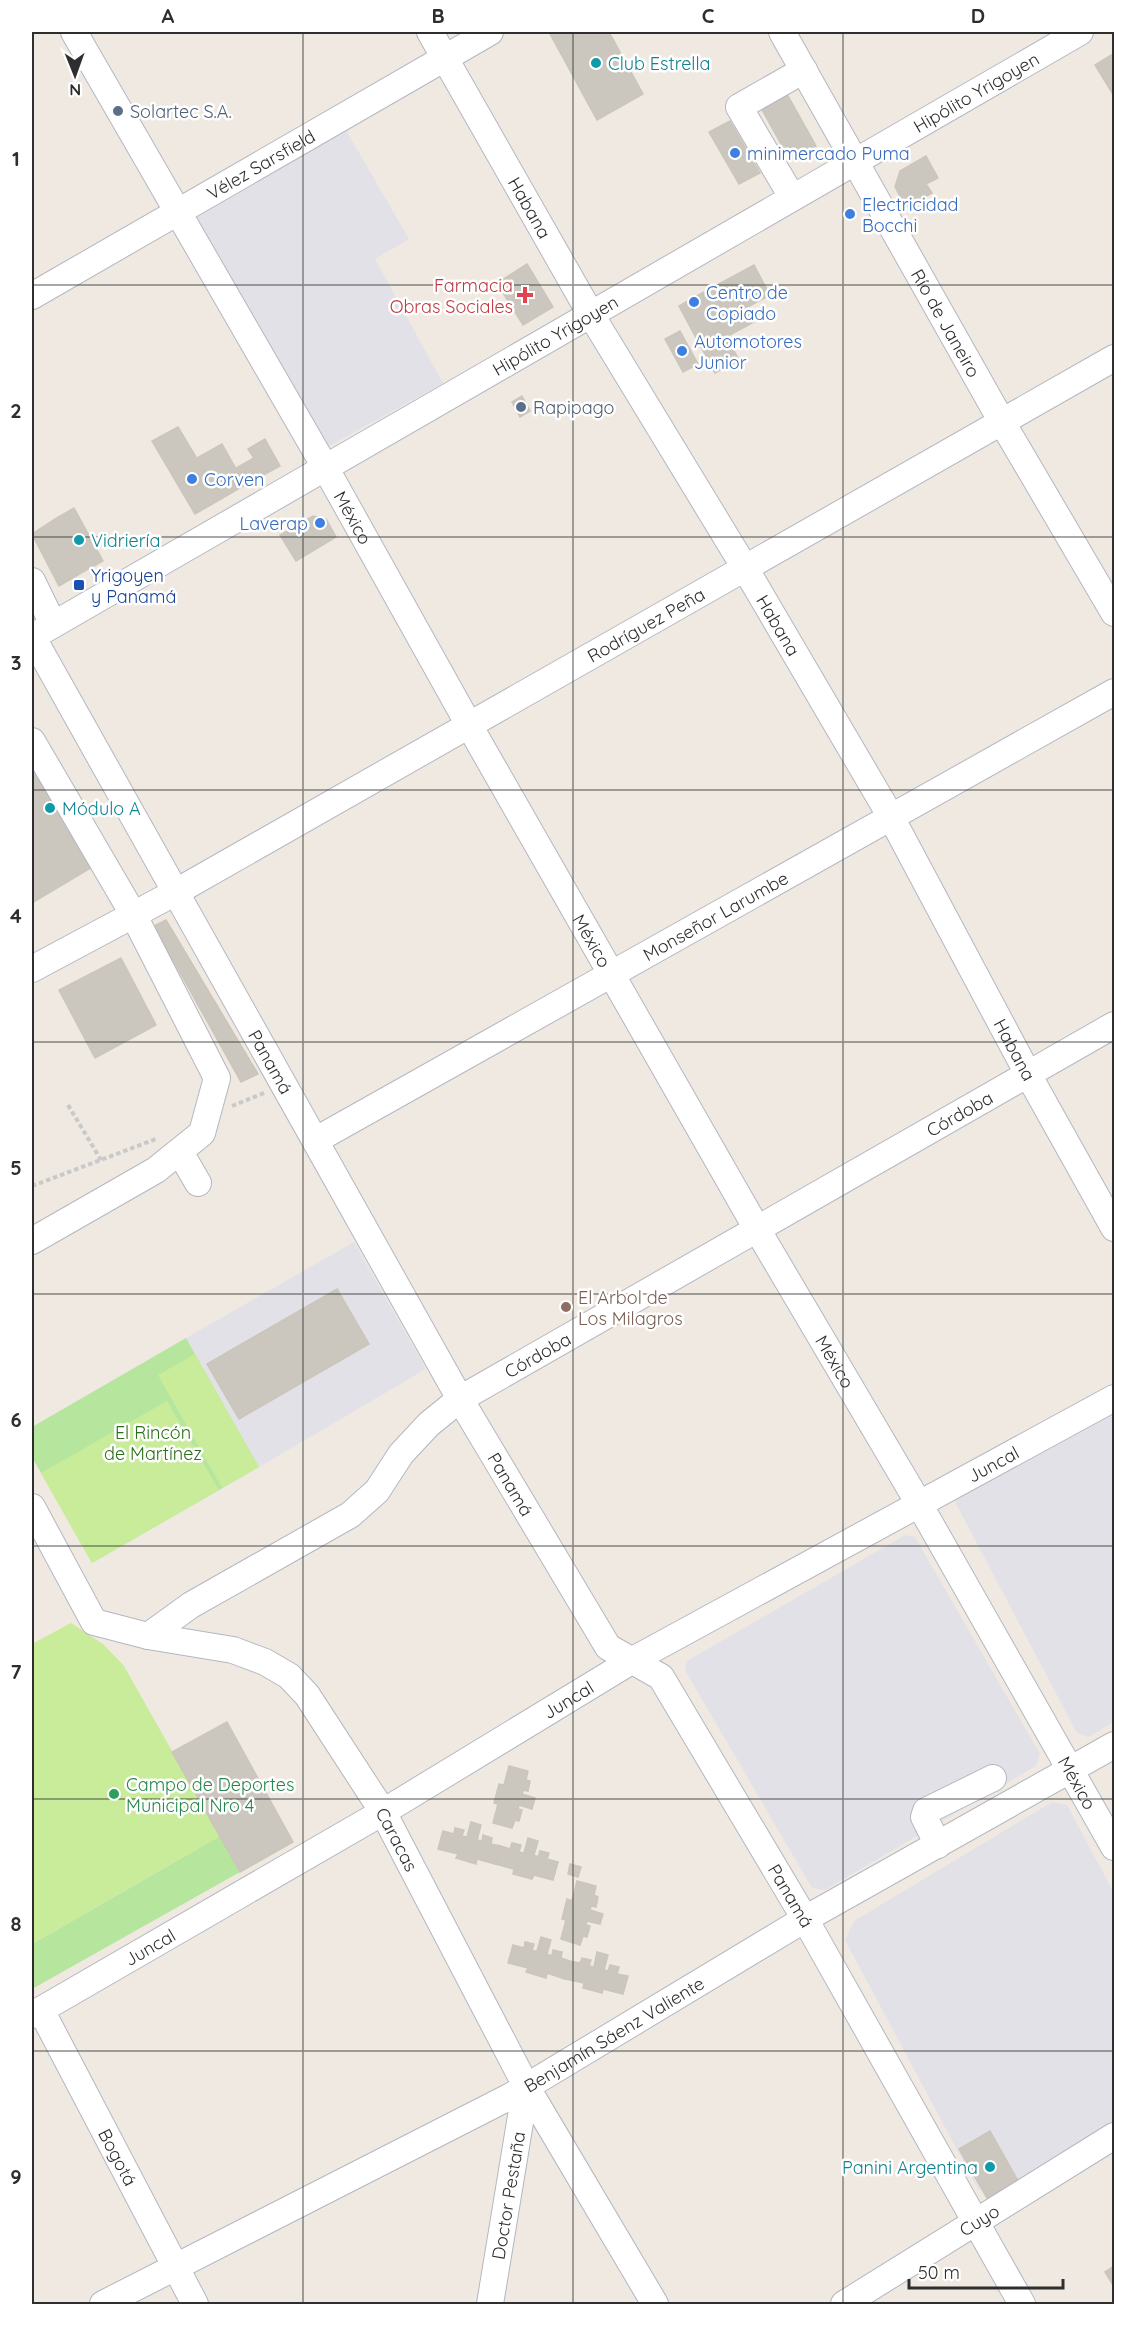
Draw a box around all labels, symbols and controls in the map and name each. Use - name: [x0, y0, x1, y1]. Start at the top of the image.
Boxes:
- text: A: [162, 3, 175, 28]
- text: B: [431, 3, 445, 28]
- text: C: [702, 3, 715, 28]
- text: D: [971, 3, 985, 28]
- north arrow: [45, 45, 105, 105]
- street label: Hipólito Yrigoyen: [909, 47, 1043, 137]
- place label: Club Estrella: [608, 52, 711, 75]
- marker: Club Estrella: [589, 56, 603, 70]
- text: N: [69, 80, 81, 100]
- place label: Solartec S.A.: [130, 100, 232, 123]
- marker: Solartec S.A.: [111, 104, 125, 118]
- street label: Vélez Sarsfield: [202, 124, 319, 204]
- place label: minimercado Puma: [747, 142, 910, 165]
- text: 1: [12, 146, 20, 171]
- marker: minimercado Puma: [728, 146, 742, 160]
- street label: Habana: [503, 173, 557, 242]
- place label: Electricidad Bocchi: [862, 193, 958, 237]
- marker: Electricidad Bocchi: [843, 207, 857, 221]
- street label: Río de Janeiro: [906, 265, 986, 381]
- place label: Farmacia Obras Sociales: [390, 274, 513, 318]
- place label: Centro de Copiado: [706, 281, 788, 325]
- marker: Farmacia Obras Sociales: [518, 288, 532, 302]
- street label: Hipólito Yrigoyen: [488, 290, 622, 380]
- marker: Centro de Copiado: [687, 295, 701, 309]
- place label: Automotores Junior: [694, 330, 802, 374]
- marker: Automotores Junior: [675, 344, 689, 358]
- place label: Rapipago: [533, 396, 614, 419]
- text: 2: [10, 398, 22, 423]
- marker: Rapipago: [514, 400, 528, 414]
- place label: Corven: [204, 468, 264, 491]
- marker: Corven: [185, 472, 199, 486]
- street label: México: [329, 487, 377, 548]
- place label: Laverap: [240, 512, 308, 535]
- marker: Laverap: [313, 516, 327, 530]
- place label: Vidriería: [91, 529, 160, 552]
- marker: Vidriería: [72, 533, 86, 547]
- place label: Yrigoyen y Panamá: [91, 564, 176, 608]
- marker: Yrigoyen y Panamá: [72, 578, 86, 592]
- street label: Rodríguez Peña: [583, 582, 709, 667]
- street label: Habana: [752, 590, 805, 660]
- text: 3: [11, 650, 21, 675]
- place label: Módulo A: [62, 797, 141, 820]
- marker: Módulo A: [43, 801, 57, 815]
- street label: Monseñor Larumbe: [639, 866, 792, 966]
- text: 4: [10, 903, 22, 928]
- street label: México: [568, 910, 617, 971]
- street label: Habana: [989, 1015, 1041, 1085]
- street label: Panamá: [244, 1025, 298, 1098]
- street label: Córdoba: [922, 1085, 997, 1142]
- text: 5: [10, 1155, 22, 1180]
- place label: El Arbol de Los Milagros: [578, 1286, 683, 1330]
- marker: El Arbol de Los Milagros: [559, 1300, 573, 1314]
- street label: Córdoba: [500, 1327, 575, 1383]
- street label: México: [811, 1331, 860, 1392]
- text: 6: [10, 1407, 22, 1432]
- park label: El Rincón de Martínez: [104, 1421, 202, 1465]
- street label: Juncal: [963, 1441, 1023, 1487]
- street label: Panamá: [483, 1448, 539, 1520]
- text: 7: [11, 1659, 22, 1684]
- street label: Juncal: [538, 1675, 598, 1724]
- street label: México: [1053, 1752, 1102, 1814]
- place label: Campo de Deportes Municipal Nro 4: [126, 1773, 294, 1817]
- marker: Campo de Deportes Municipal Nro 4: [107, 1787, 121, 1801]
- street label: Caracas: [371, 1803, 423, 1875]
- street label: Panamá: [763, 1860, 819, 1932]
- text: 8: [11, 1911, 22, 1936]
- street label: Juncal: [120, 1923, 179, 1971]
- street label: Benjamín Sáenz Valiente: [520, 1971, 708, 2097]
- street label: Bogotá: [94, 2125, 142, 2190]
- street label: Doctor Pestaña: [486, 2130, 530, 2261]
- place label: Panini Argentina: [842, 2156, 978, 2179]
- marker: Panini Argentina: [983, 2160, 997, 2174]
- text: 9: [10, 2164, 22, 2189]
- street label: Cuyo: [955, 2199, 1003, 2241]
- scale bar: [909, 2252, 1064, 2290]
- text: 50 m: [918, 2261, 960, 2284]

